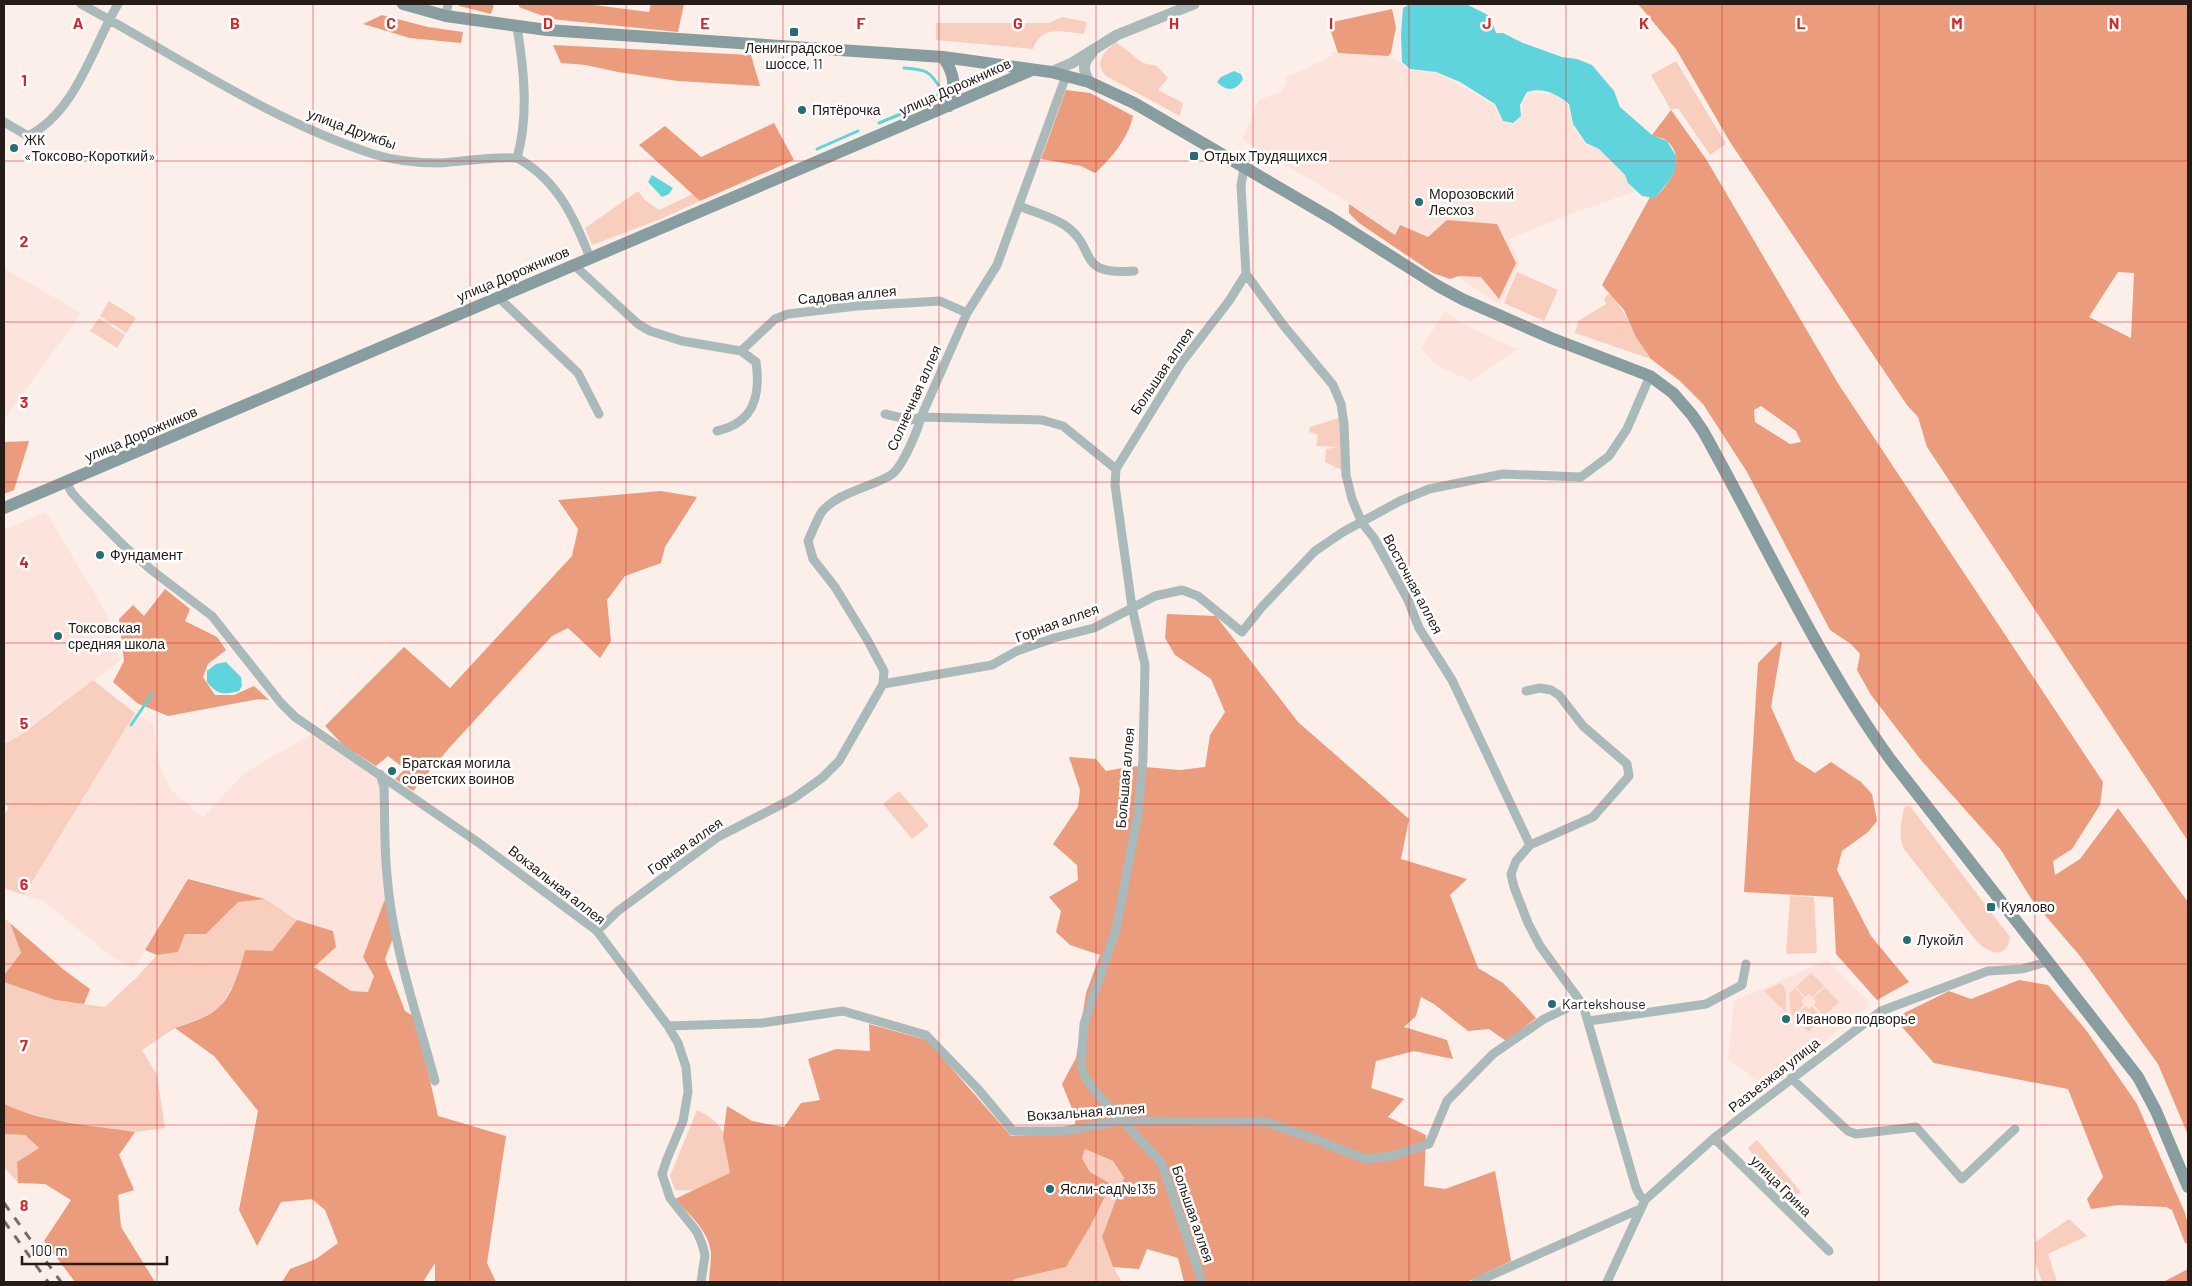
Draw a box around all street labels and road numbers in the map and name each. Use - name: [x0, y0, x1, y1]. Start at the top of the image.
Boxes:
- street label: улица Дорожников: [896, 54, 1013, 119]
- street label: улица Дружбы: [305, 105, 399, 152]
- street label: улица Дорожников: [454, 242, 572, 305]
- street label: Садовая аллея: [797, 282, 897, 307]
- street label: Большая аллея: [1126, 324, 1197, 417]
- street label: Солнечная аллея: [883, 342, 944, 453]
- street label: улица Дорожников: [82, 402, 200, 465]
- street label: Восточная аллея: [1380, 531, 1447, 637]
- street label: Горная аллея: [1013, 600, 1101, 645]
- street label: Большая аллея: [1112, 727, 1137, 829]
- street label: Горная аллея: [644, 814, 725, 878]
- street label: Вокзальная аллея: [505, 841, 609, 928]
- street label: Разъезжая улица: [1725, 1034, 1823, 1116]
- street label: Вокзальная аллея: [1026, 1099, 1146, 1124]
- street label: улица Грина: [1747, 1152, 1816, 1220]
- street label: Большая аллея: [1169, 1163, 1218, 1264]

